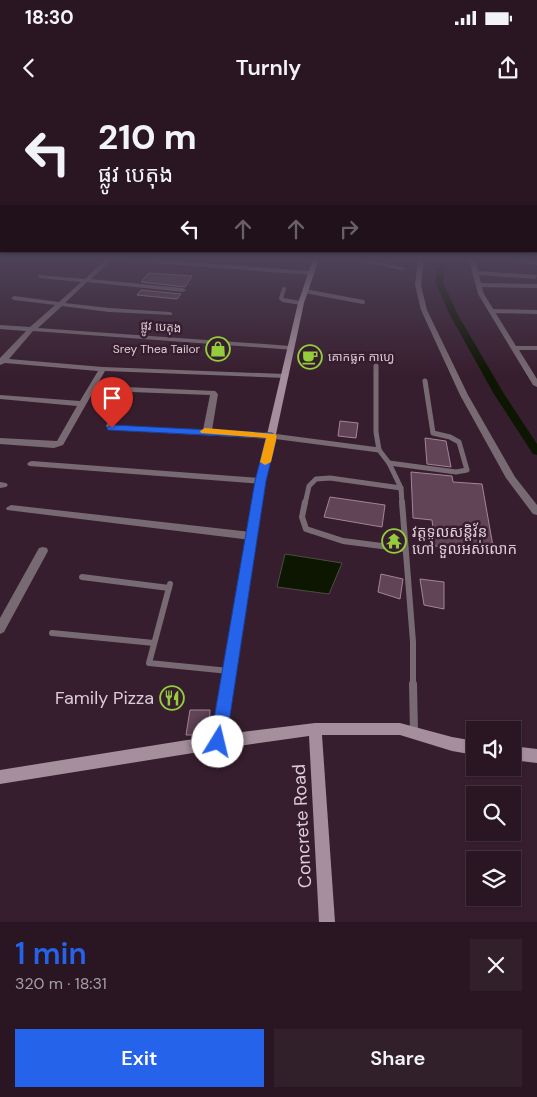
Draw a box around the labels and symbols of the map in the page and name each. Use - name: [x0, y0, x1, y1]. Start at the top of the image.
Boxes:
- street label: ផ្លូវ បេតុង: [140, 318, 182, 339]
- shop icon: Srey Thea Tailor: [205, 336, 231, 362]
- place label: Srey Thea Tailor: [113, 341, 201, 357]
- cafe icon: គោកធ្លក កាហ្វេ: [297, 344, 323, 370]
- place label: គោកធ្លក កាហ្វេ: [328, 349, 394, 365]
- pin: [91, 377, 133, 428]
- place label: វត្តទូលសន្តិវ័ន ហៅ ទួលអស់លោក: [412, 522, 517, 559]
- temple icon: វត្តទូលសន្តិវ័ន ហៅ ទួលអស់លោក: [381, 528, 407, 554]
- restaurant icon: Family Pizza: [159, 685, 185, 711]
- place label: Family Pizza: [55, 686, 154, 710]
- position arrow: [191, 715, 243, 767]
- street label: Concrete Road: [287, 763, 317, 889]

